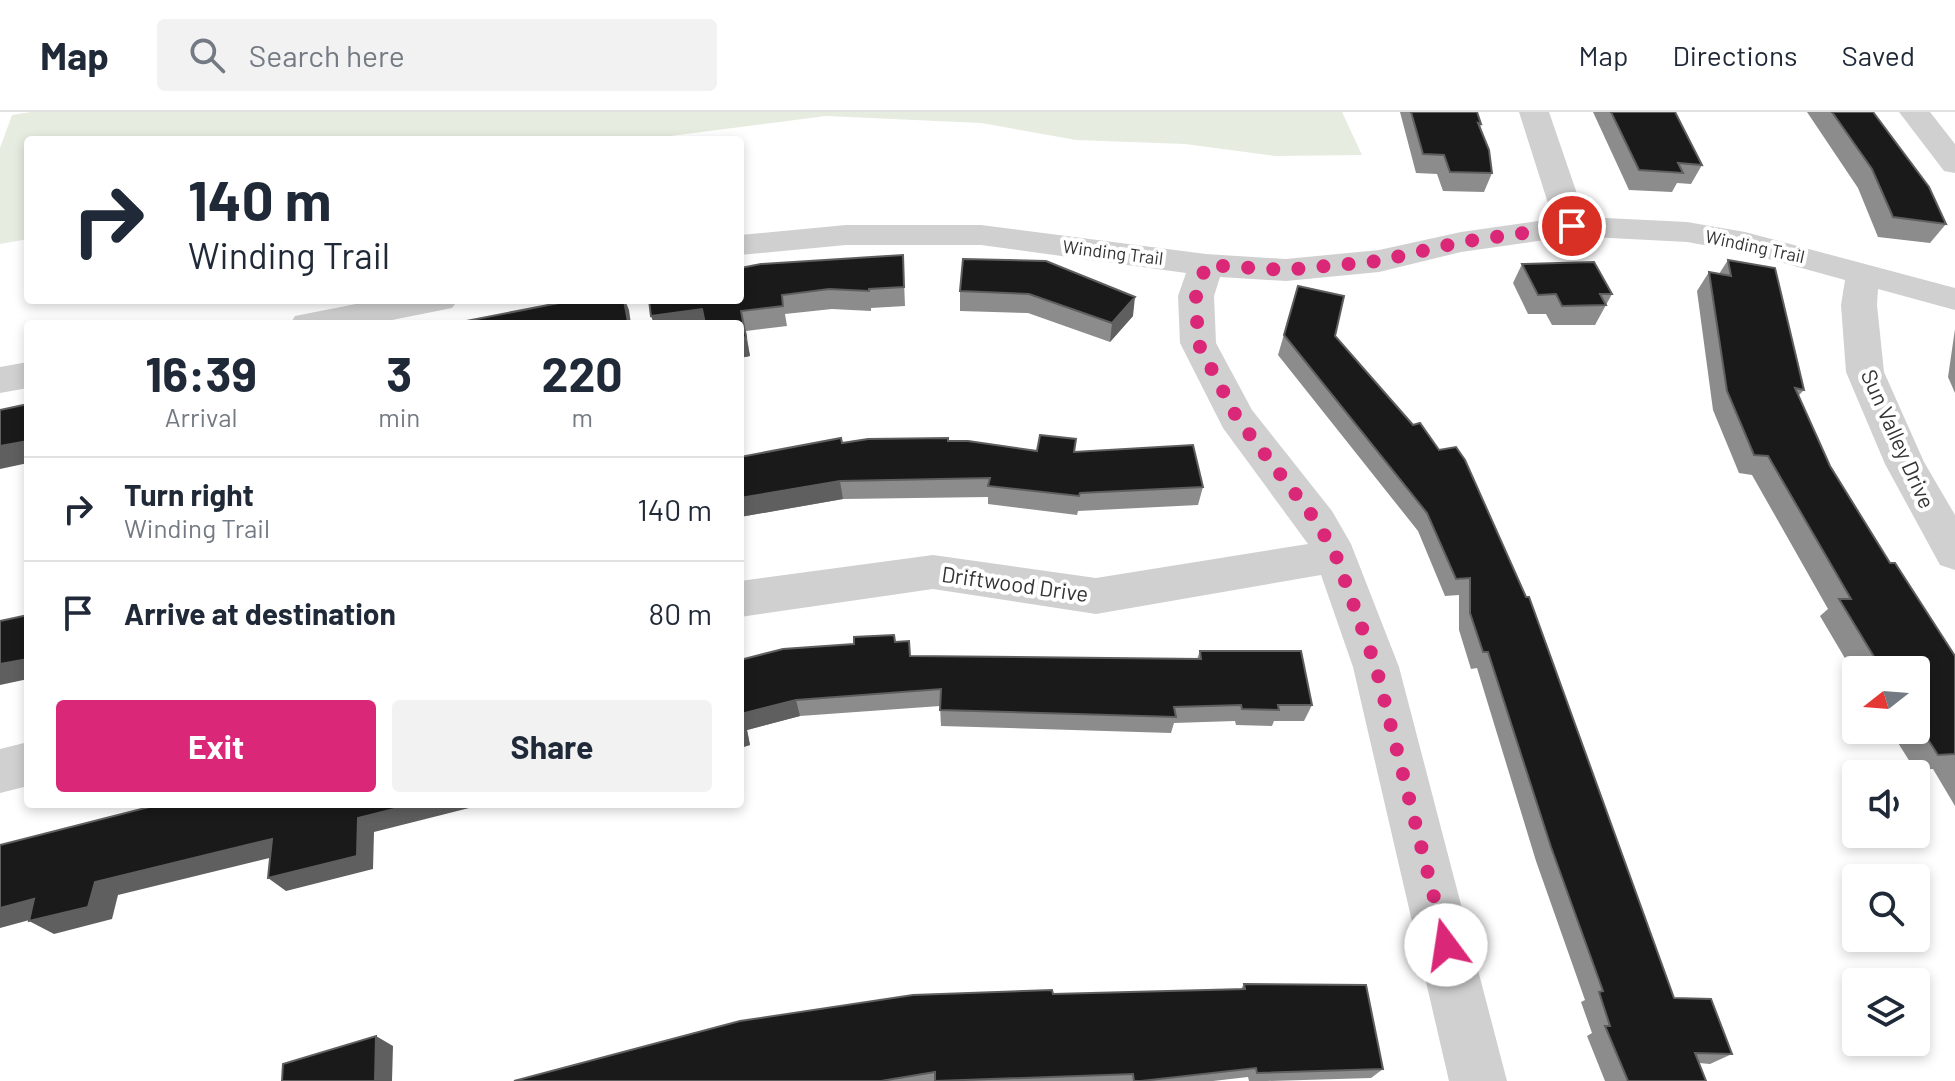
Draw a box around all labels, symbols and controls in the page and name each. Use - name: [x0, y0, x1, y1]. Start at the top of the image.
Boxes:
- search box: [157, 19, 717, 91]
- text: Map: [40, 32, 109, 78]
- icon: search: [185, 33, 229, 77]
- text: Search here: [249, 37, 405, 73]
- text: Map: [1579, 38, 1628, 72]
- text: Directions: [1672, 38, 1798, 72]
- text: Saved: [1842, 38, 1915, 72]
- text: 140 m: [188, 165, 332, 232]
- icon: right: [56, 168, 160, 272]
- pin: [1538, 192, 1606, 260]
- icon: arrive: [1550, 204, 1594, 248]
- street label: Winding Trail: [1703, 225, 1807, 267]
- text: Winding Trail: [188, 233, 390, 276]
- street label: Winding Trail: [1062, 235, 1165, 269]
- text: 16:39: [145, 344, 257, 402]
- text: 3: [386, 344, 412, 402]
- text: 220: [542, 344, 623, 402]
- street label: Sun Valley Drive: [1857, 365, 1941, 512]
- text: Arrival: [165, 401, 237, 432]
- text: min: [378, 401, 420, 432]
- text: m: [571, 401, 593, 432]
- text: Turn right: [124, 476, 254, 512]
- icon: right: [56, 487, 100, 531]
- text: 140 m: [637, 491, 712, 527]
- text: Winding Trail: [124, 512, 270, 543]
- street label: Driftwood Drive: [940, 560, 1090, 606]
- icon: arrive: [56, 591, 100, 635]
- text: Arrive at destination: [124, 595, 396, 631]
- text: 80 m: [649, 595, 712, 631]
- north arrow: [1842, 656, 1930, 744]
- map controls: [1842, 656, 1930, 1056]
- button: Exit: [56, 700, 376, 792]
- button: Share: [392, 700, 712, 792]
- button: sound: [1842, 760, 1930, 848]
- button: search: [1842, 864, 1930, 952]
- position arrow: [1404, 903, 1488, 987]
- button: layers: [1842, 968, 1930, 1056]

